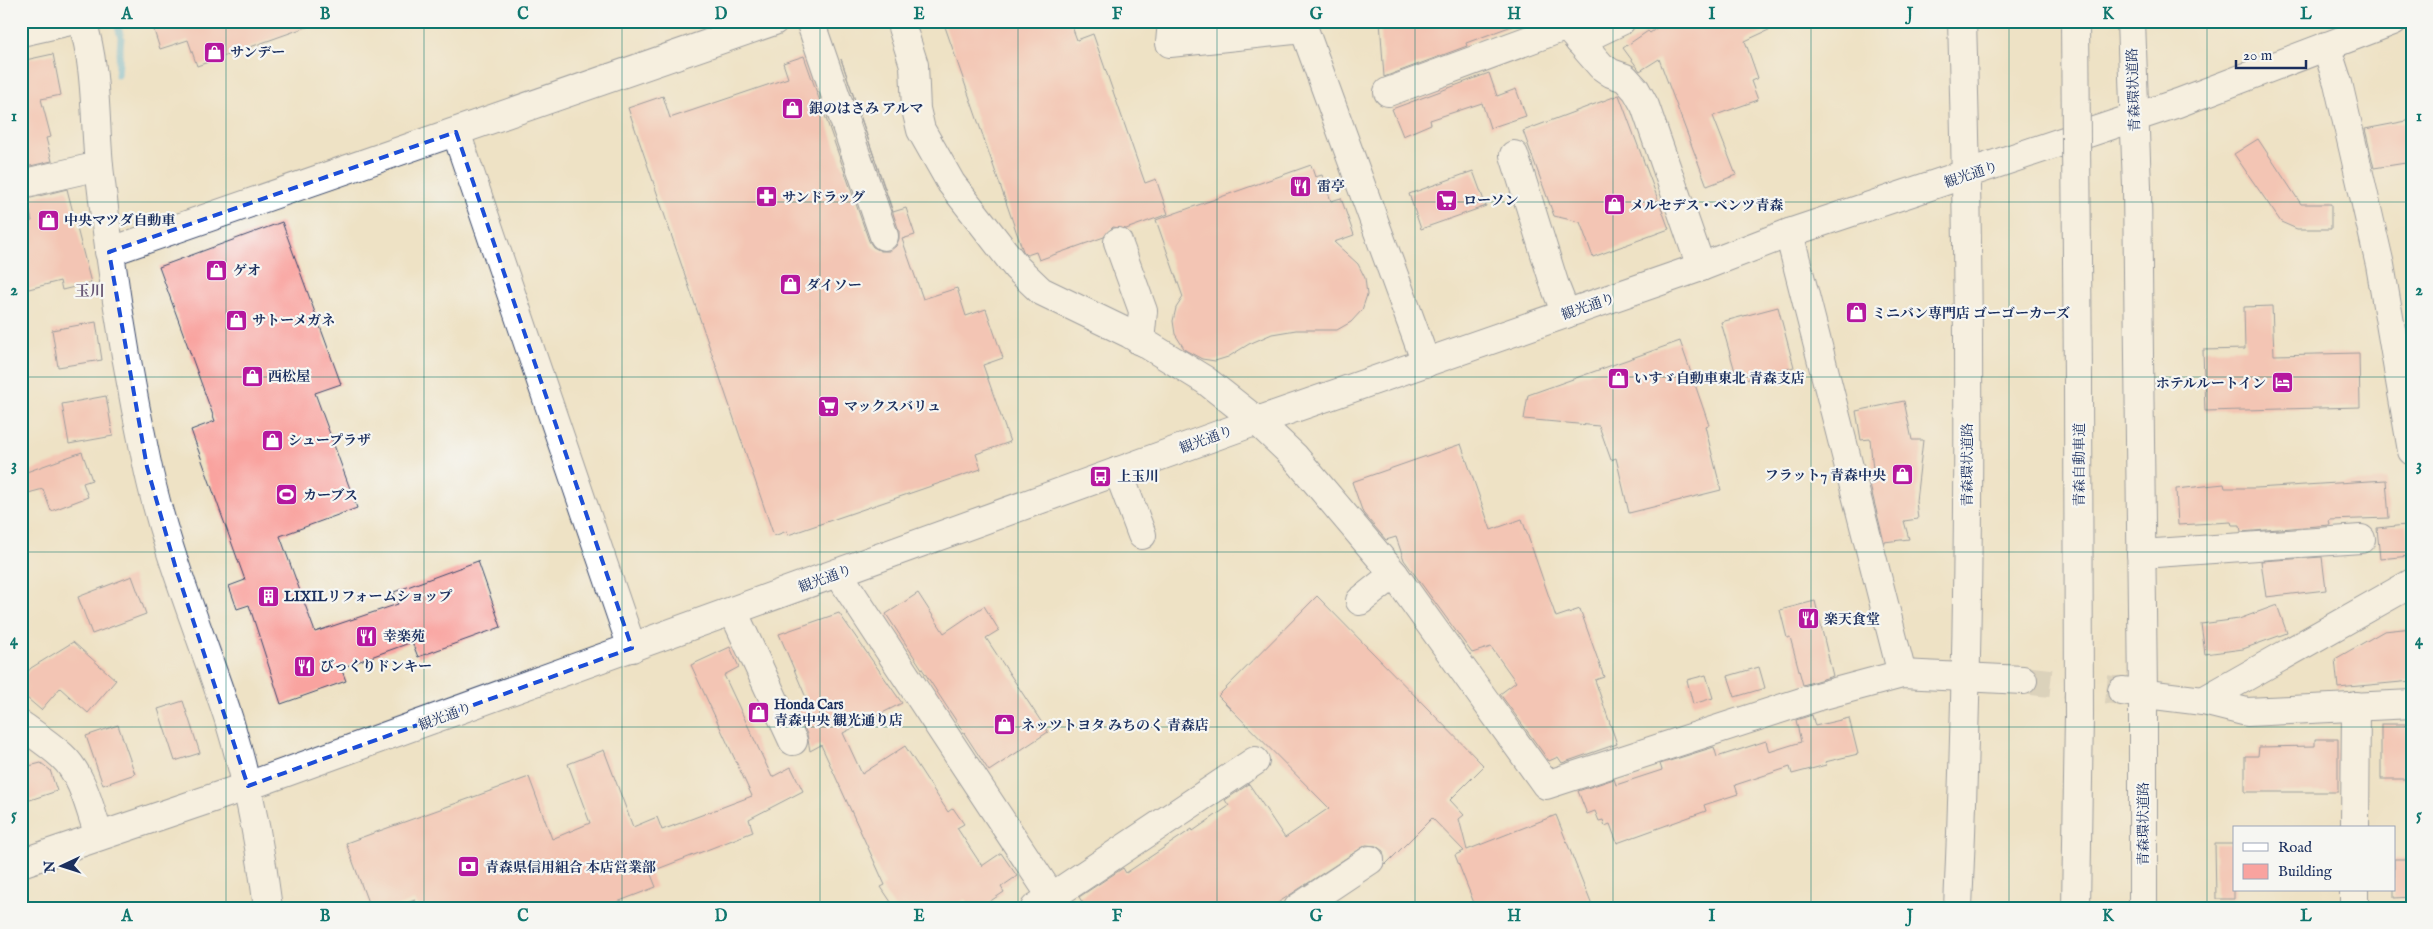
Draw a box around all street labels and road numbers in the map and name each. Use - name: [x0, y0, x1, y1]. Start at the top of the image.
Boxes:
- street label: 青森環状道路: [2124, 48, 2144, 132]
- street label: 観光通り: [1942, 158, 2001, 192]
- street label: 観光通り: [1559, 289, 1618, 325]
- street label: 観光通り: [1177, 422, 1236, 458]
- street label: 青森環状道路: [1959, 423, 1977, 507]
- street label: 青森自動車道: [2071, 423, 2089, 507]
- street label: 観光通り: [796, 561, 855, 597]
- street label: 観光通り: [416, 699, 475, 735]
- street label: 青森環状道路: [2135, 782, 2153, 866]

